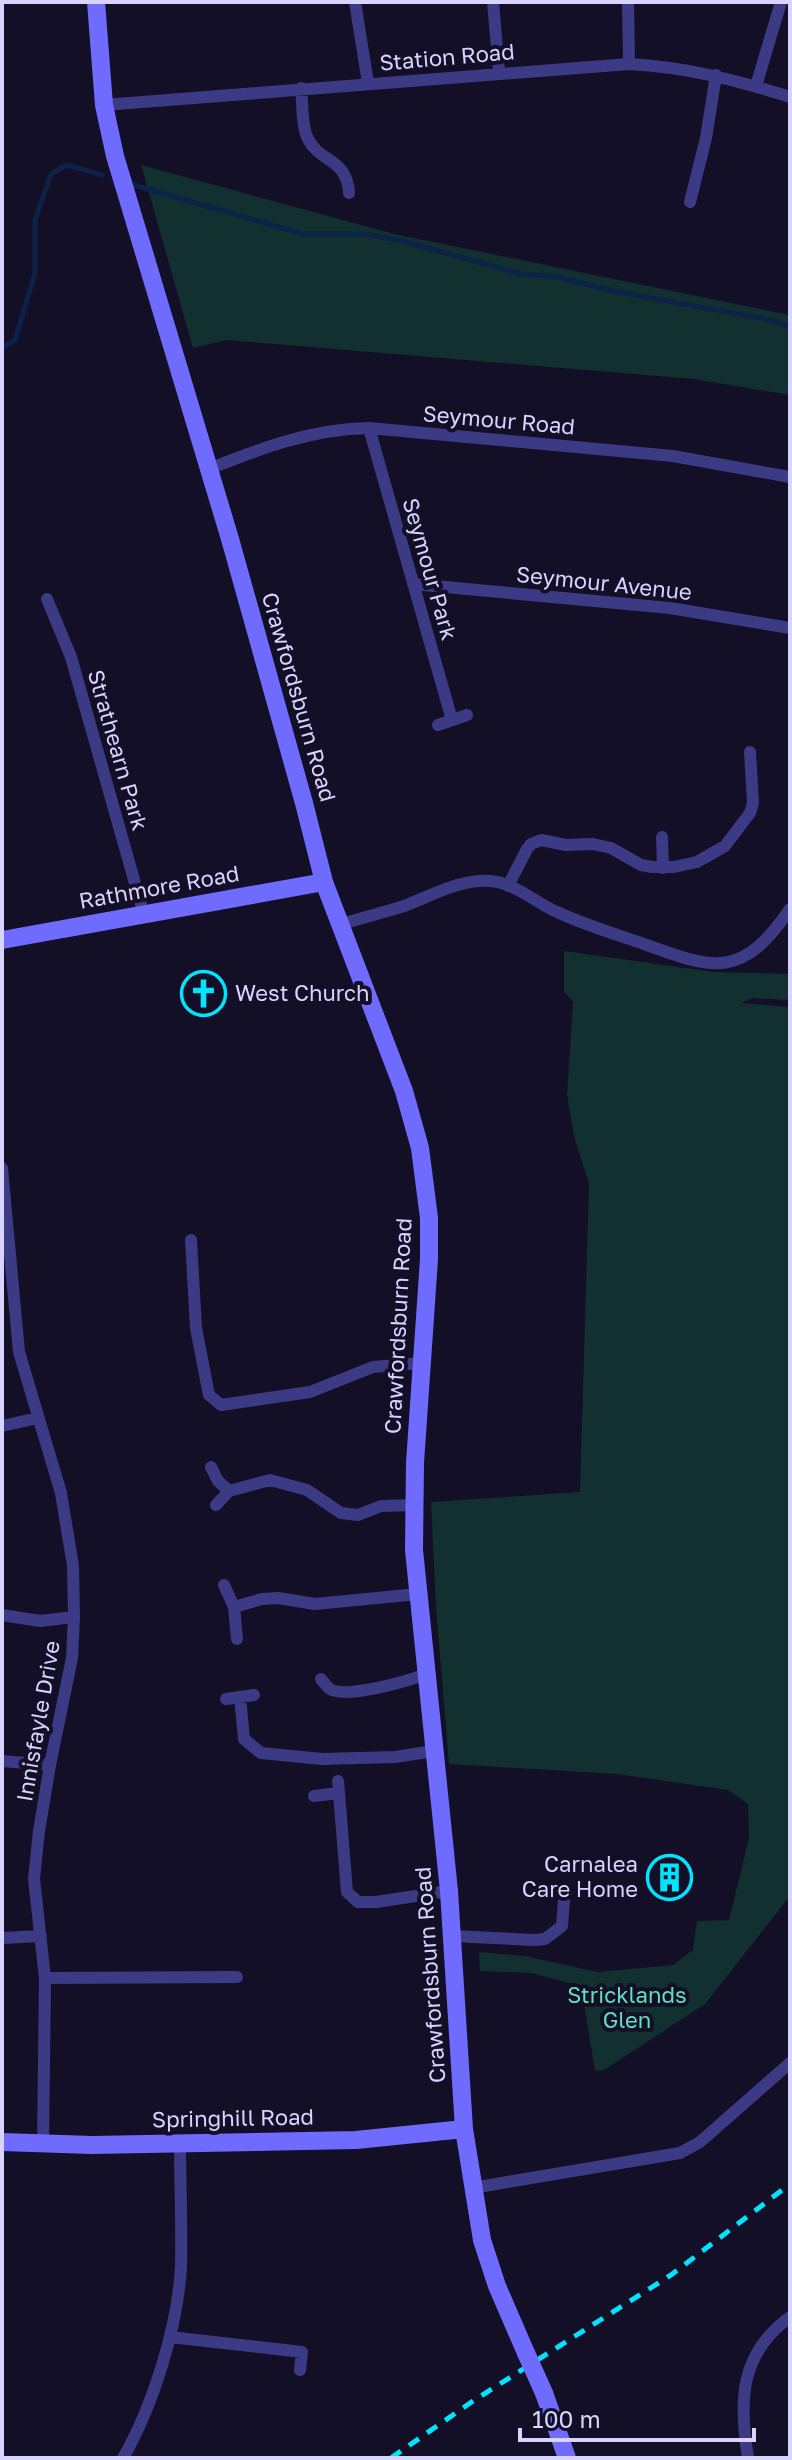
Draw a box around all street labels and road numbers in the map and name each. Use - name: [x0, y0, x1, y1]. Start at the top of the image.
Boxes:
- street label: Station Road: [378, 37, 516, 76]
- street label: Seymour Road: [422, 399, 576, 440]
- street label: Seymour Park: [397, 495, 464, 643]
- street label: Seymour Avenue: [515, 560, 693, 605]
- street label: Crawfordsburn Road: [257, 589, 342, 805]
- street label: Strathearn Park: [83, 666, 154, 833]
- street label: Rathmore Road: [77, 859, 241, 914]
- street label: Crawfordsburn Road: [378, 1217, 417, 1435]
- street label: Innisfayle Drive: [10, 1638, 65, 1804]
- street label: Crawfordsburn Road: [408, 1866, 451, 2084]
- street label: Springhill Road: [152, 2103, 314, 2132]

